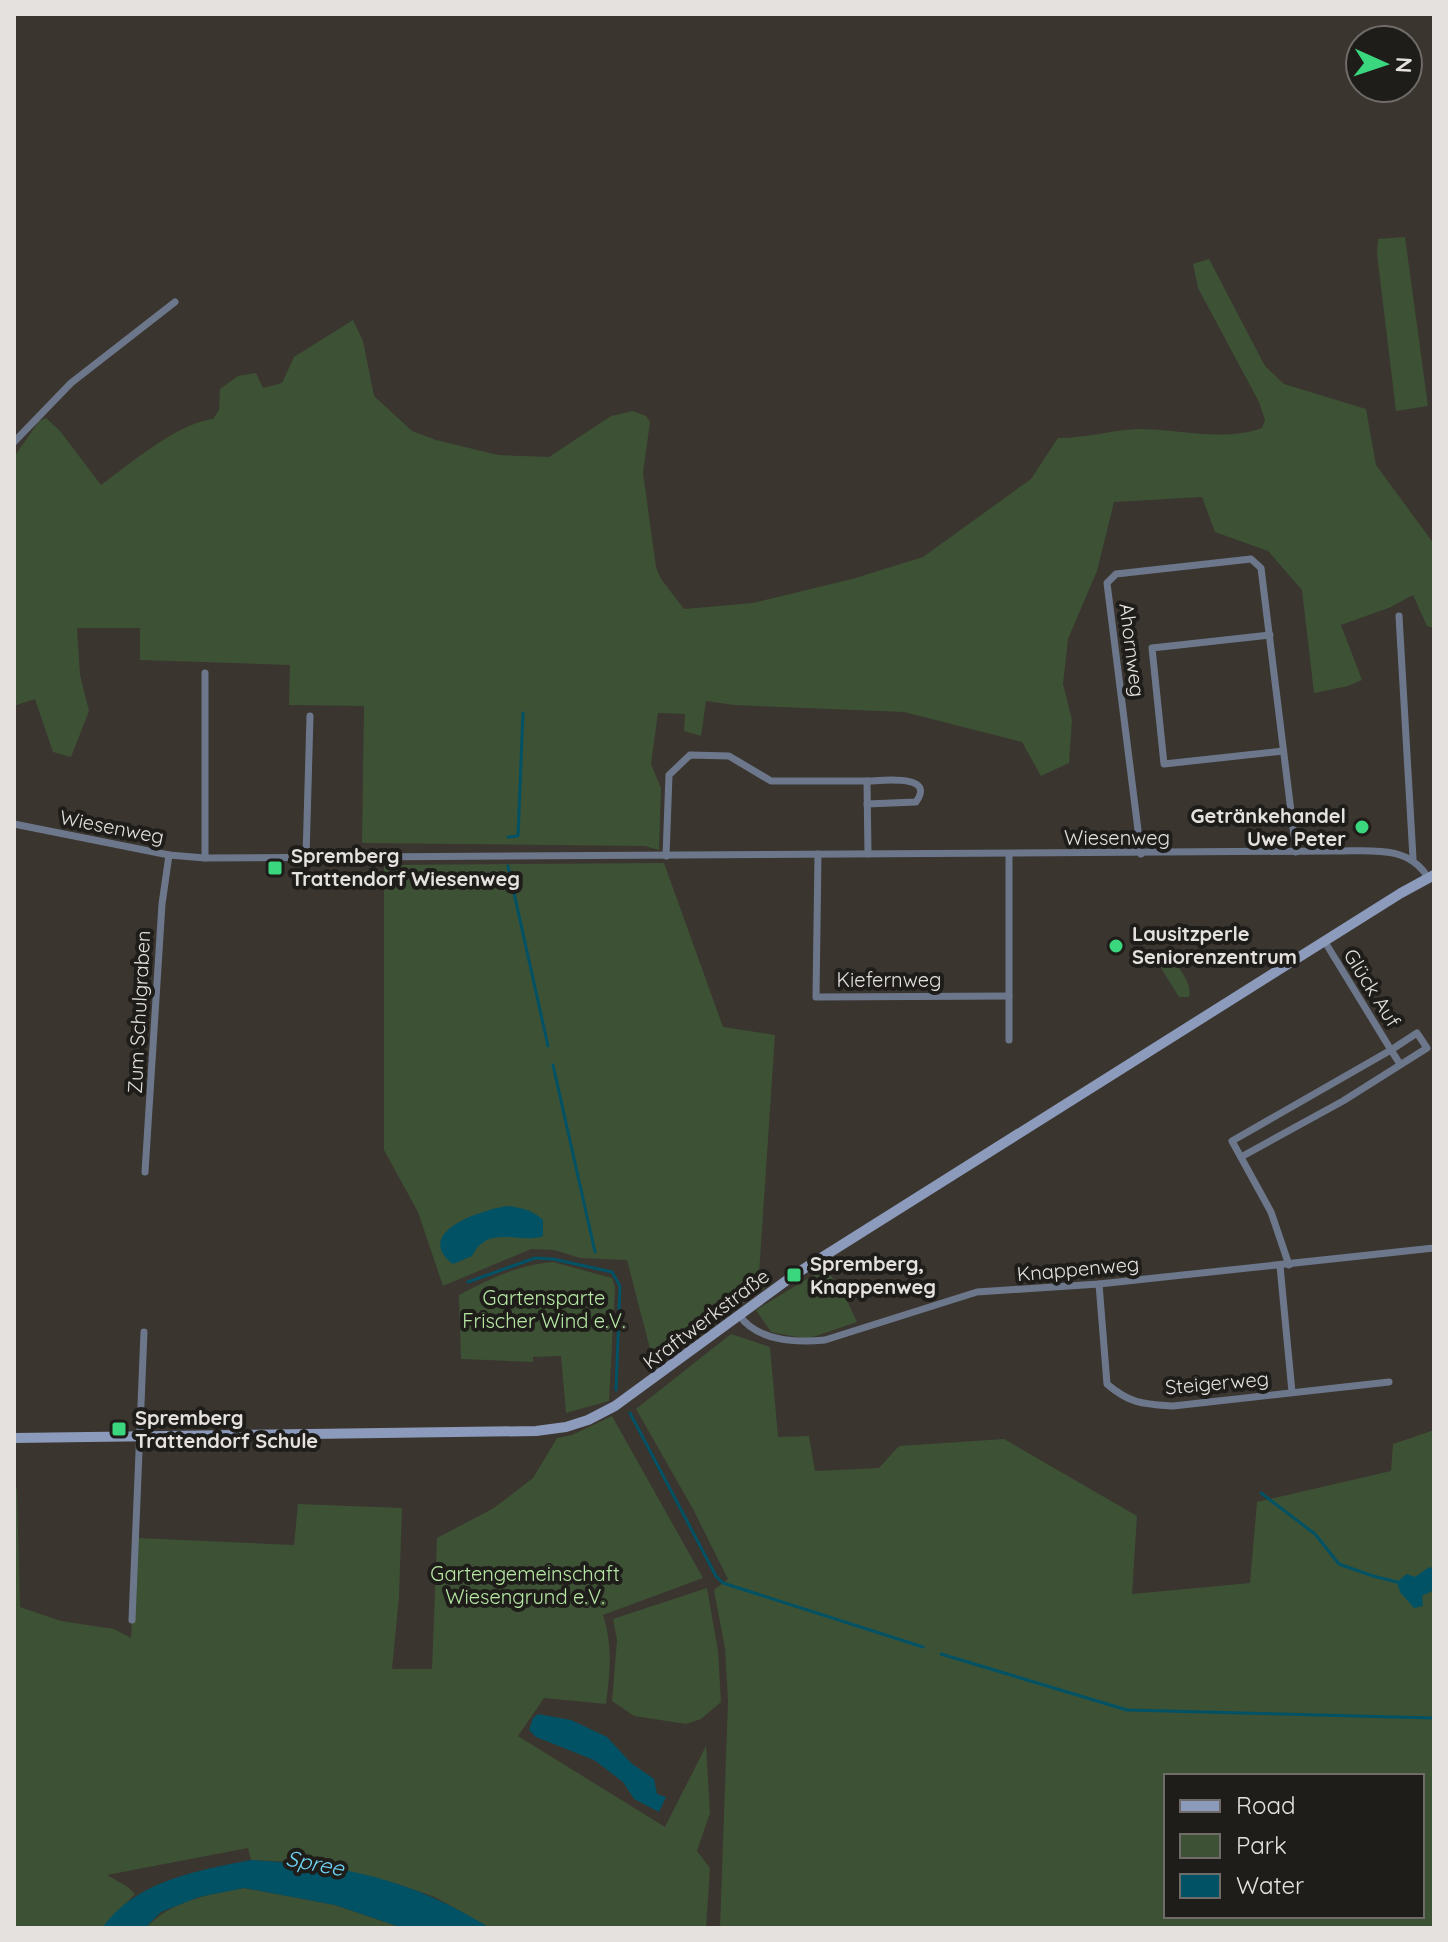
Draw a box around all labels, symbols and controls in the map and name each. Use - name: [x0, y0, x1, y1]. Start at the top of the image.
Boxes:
- north arrow: [1344, 24, 1424, 104]
- text: N: [1390, 56, 1418, 74]
- street label: Ahornweg: [1114, 602, 1151, 698]
- place label: Getränkehandel Uwe Peter: [1190, 803, 1346, 851]
- street label: Wiesenweg: [58, 804, 166, 849]
- marker: Getränkehandel Uwe Peter: [1353, 818, 1371, 836]
- street label: Wiesenweg: [1064, 825, 1170, 850]
- place label: Spremberg Trattendorf Wiesenweg: [291, 843, 520, 891]
- marker: Spremberg Trattendorf Wiesenweg: [266, 859, 284, 877]
- place label: Lausitzperle Seniorenzentrum: [1132, 921, 1297, 969]
- street label: Zum Schulgraben: [122, 930, 155, 1094]
- marker: Lausitzperle Seniorenzentrum: [1107, 937, 1125, 955]
- street label: Glück Auf: [1339, 944, 1406, 1032]
- street label: Kiefernweg: [837, 967, 941, 992]
- place label: Spremberg, Knappenweg: [810, 1251, 936, 1299]
- street label: Knappenweg: [1016, 1251, 1140, 1286]
- street label: Kraftwerkstraße: [638, 1263, 774, 1374]
- marker: Spremberg, Knappenweg: [785, 1266, 803, 1284]
- park label: Gartensparte Frischer Wind e.V.: [462, 1285, 626, 1333]
- street label: Steigerweg: [1164, 1366, 1270, 1400]
- place label: Spremberg Trattendorf Schule: [135, 1405, 318, 1453]
- marker: Spremberg Trattendorf Schule: [110, 1420, 128, 1438]
- park label: Gartengemeinschaft Wiesengrund e.V.: [430, 1561, 620, 1609]
- legend: [1164, 1774, 1424, 1918]
- text: Road: [1236, 1790, 1296, 1820]
- text: Park: [1236, 1830, 1287, 1860]
- water label: Spree: [284, 1844, 348, 1883]
- text: Water: [1236, 1870, 1304, 1900]

